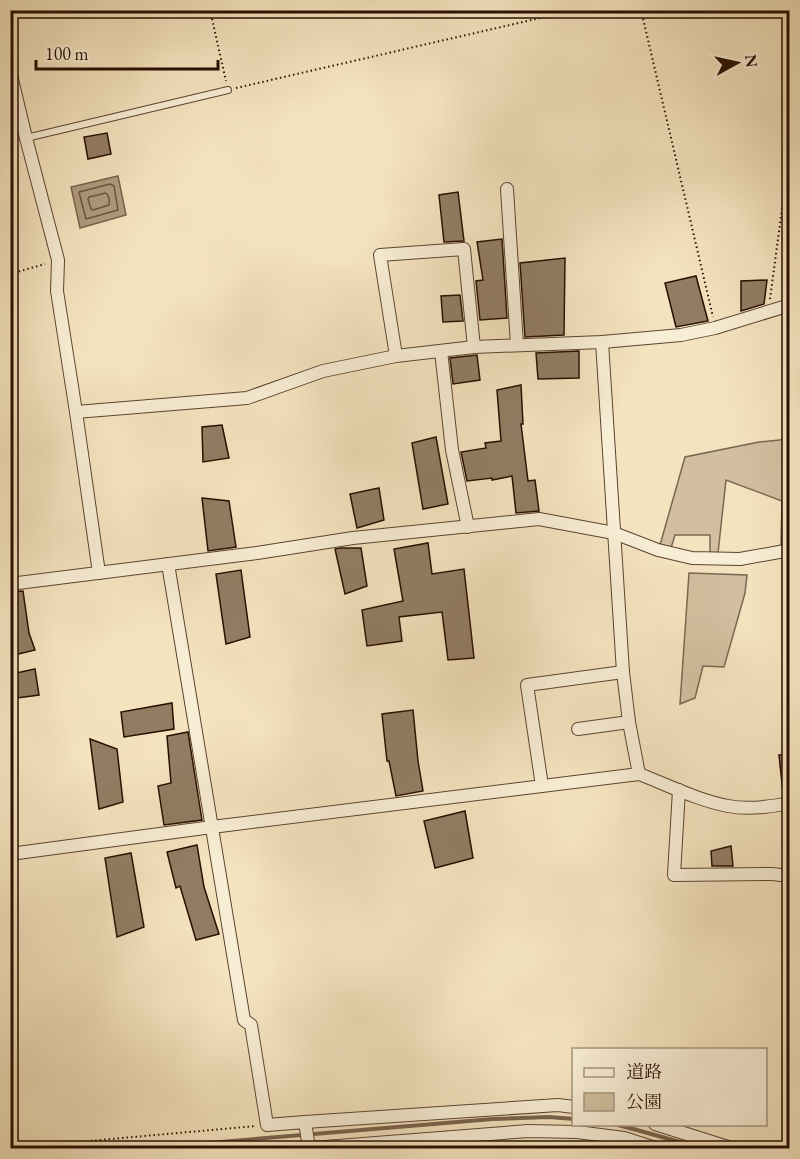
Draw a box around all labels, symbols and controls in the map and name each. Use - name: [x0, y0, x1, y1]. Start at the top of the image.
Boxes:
- scale bar: [36, 33, 218, 71]
- north arrow: [707, 33, 767, 93]
- text: 100 m: [45, 42, 89, 65]
- text: N: [740, 53, 763, 69]
- legend: [572, 1048, 767, 1126]
- text: 道路: [626, 1060, 662, 1083]
- text: 公園: [626, 1090, 662, 1113]

